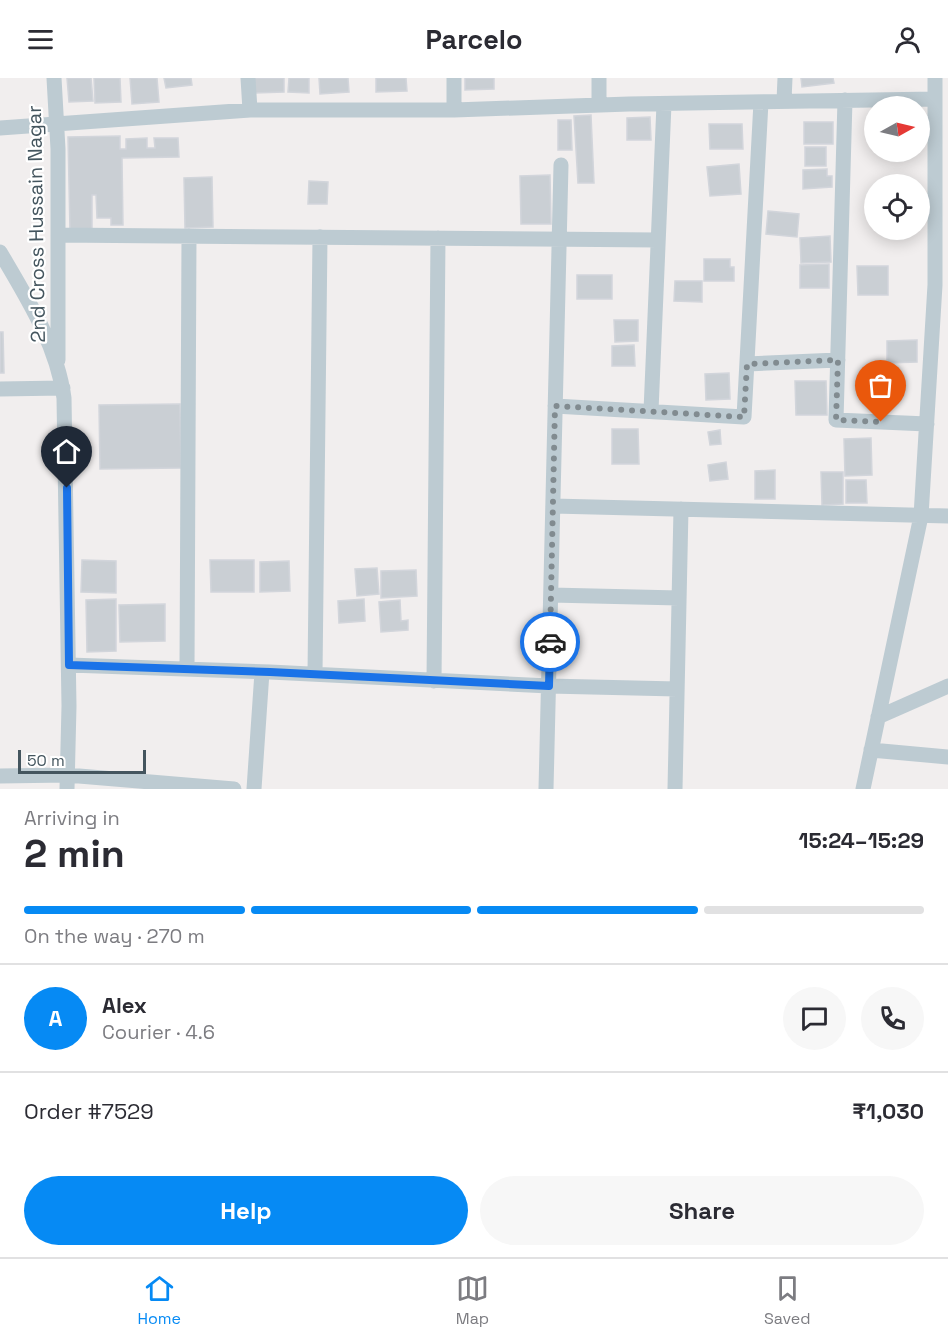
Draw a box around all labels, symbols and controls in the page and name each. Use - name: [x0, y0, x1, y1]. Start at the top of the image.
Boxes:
- text: Parcelo: [426, 22, 522, 57]
- icon: menu: [24, 23, 57, 56]
- icon: person: [891, 23, 924, 56]
- north arrow: [864, 96, 930, 162]
- map controls: [864, 96, 930, 240]
- street label: 2nd Cross Hussain Nagar: [21, 105, 51, 343]
- button: locate: [864, 174, 930, 240]
- pin: [855, 360, 906, 422]
- icon: bag: [864, 369, 897, 402]
- pin: [41, 426, 92, 488]
- icon: home: [50, 435, 83, 468]
- courier: [520, 612, 580, 672]
- icon: car: [534, 626, 567, 659]
- scale bar: [18, 747, 146, 774]
- text: 50 m: [27, 750, 65, 771]
- text: Arriving in: [24, 805, 120, 831]
- text: 15:24–15:29: [798, 826, 924, 854]
- text: 2 min: [24, 829, 125, 878]
- text: On the way · 270 m: [24, 923, 205, 949]
- button: chat: [783, 987, 846, 1050]
- button: phone: [861, 987, 924, 1050]
- text: Alex: [102, 991, 147, 1019]
- text: A: [49, 1004, 62, 1032]
- text: Courier · 4.6: [102, 1019, 215, 1045]
- text: Order #7529: [24, 1097, 154, 1125]
- text: ₹1,030: [852, 1097, 924, 1125]
- button: Help: [24, 1176, 468, 1245]
- button: Share: [480, 1176, 924, 1245]
- tab: Home: [137, 1272, 181, 1329]
- tab: Map: [456, 1272, 489, 1329]
- tab: Saved: [764, 1272, 811, 1329]

